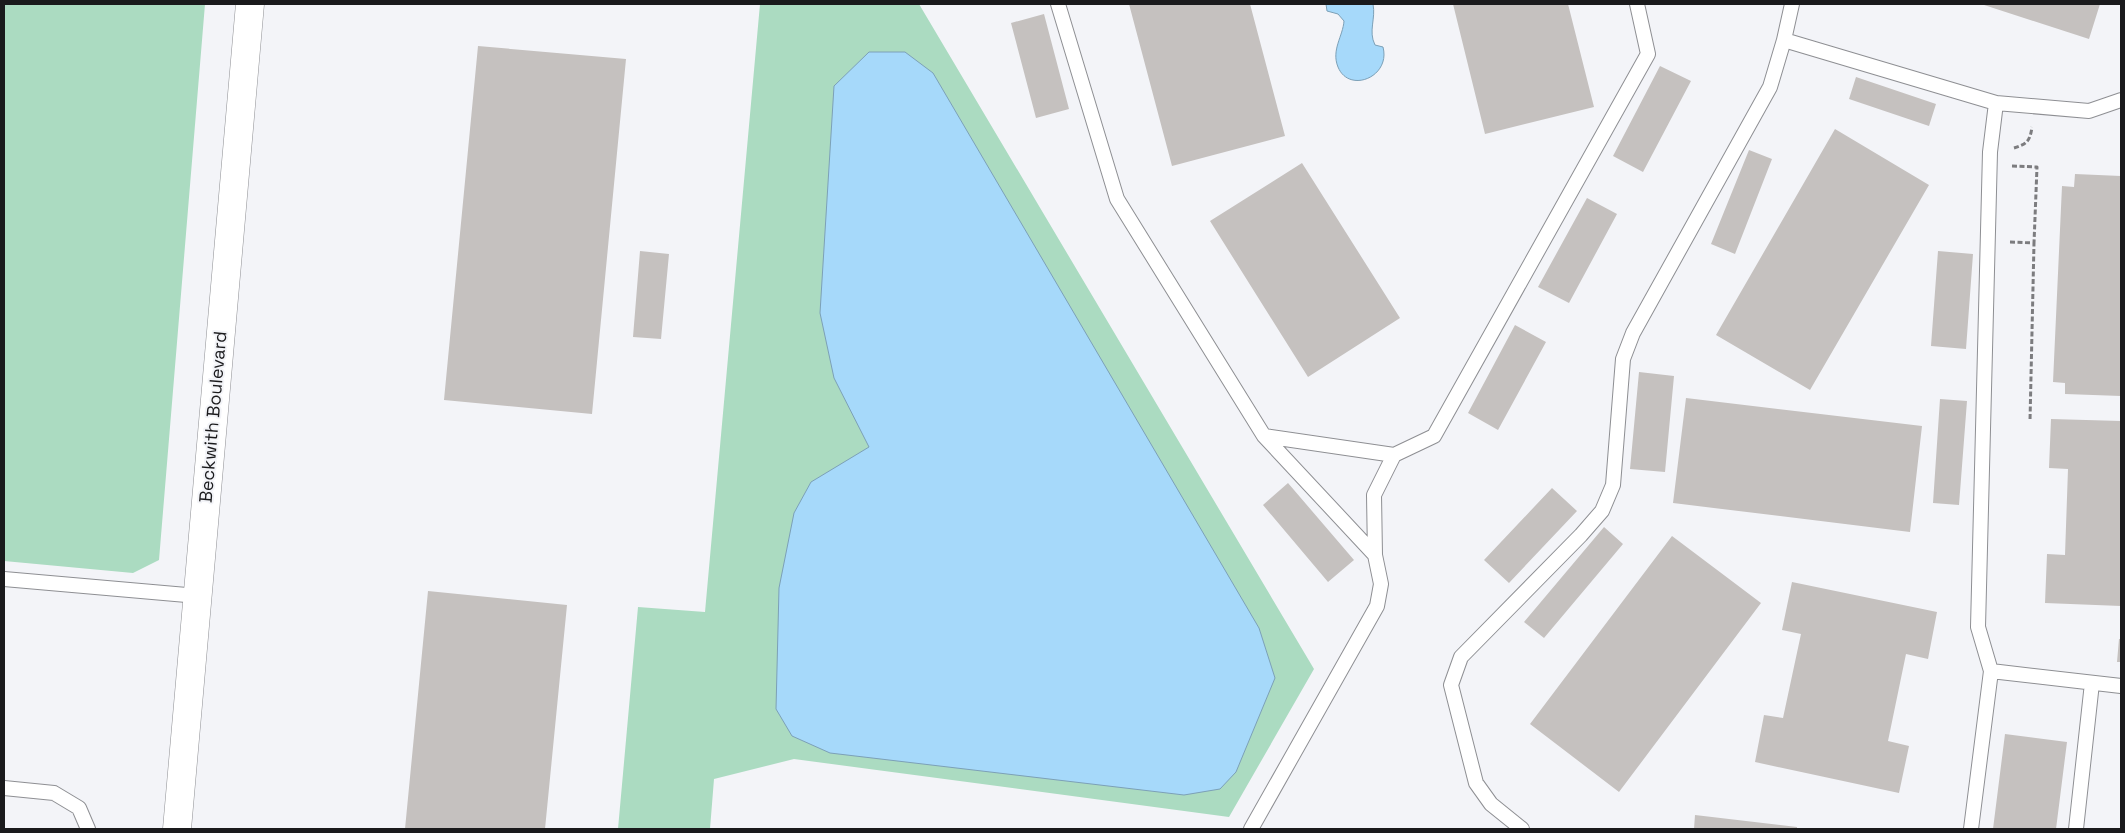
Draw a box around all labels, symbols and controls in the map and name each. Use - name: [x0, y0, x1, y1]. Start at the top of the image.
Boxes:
- street label: Beckwith Boulevard: [194, 330, 231, 504]

